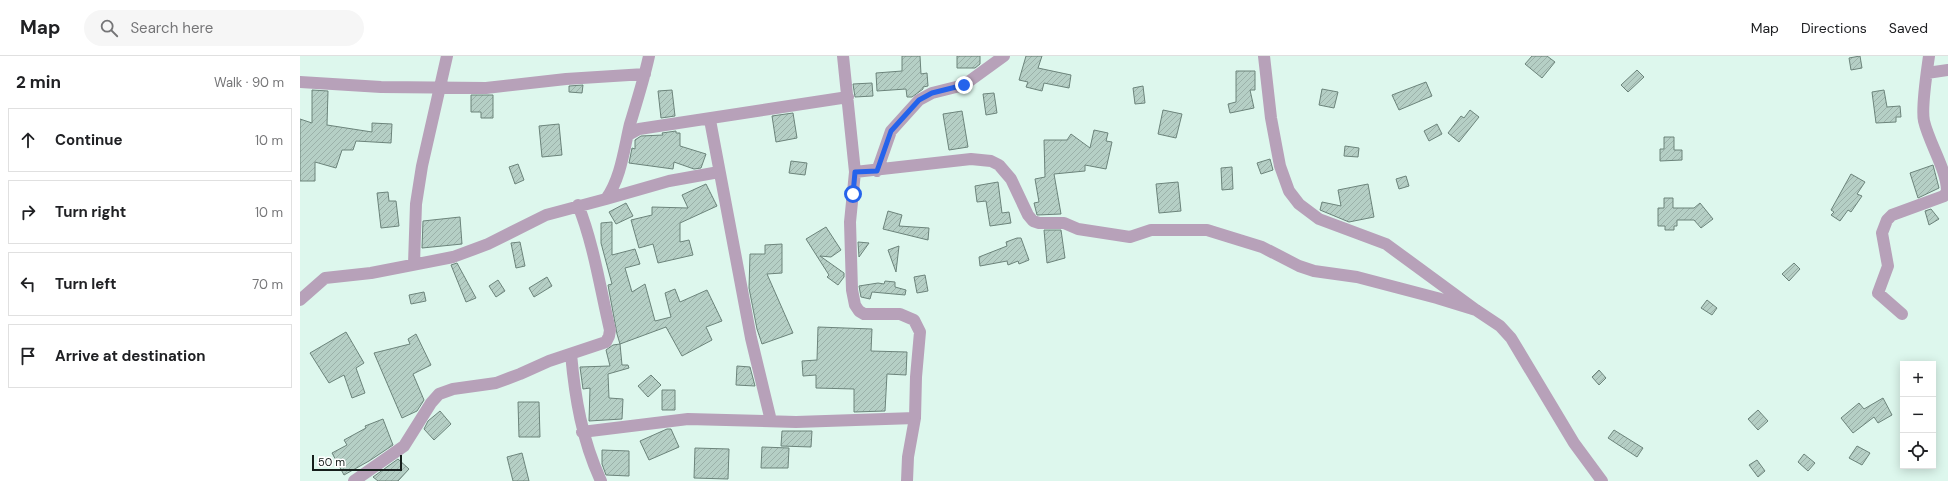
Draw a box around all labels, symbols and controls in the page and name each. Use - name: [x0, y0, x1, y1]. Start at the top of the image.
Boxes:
- search box: [84, 10, 364, 46]
- text: Map: [20, 15, 60, 40]
- icon: search: [98, 17, 120, 39]
- text: Search here: [130, 18, 213, 38]
- text: Map: [1751, 19, 1779, 37]
- text: Directions: [1801, 19, 1867, 37]
- text: Saved: [1889, 19, 1928, 37]
- text: 2 min: [16, 71, 61, 93]
- text: Walk · 90 m: [214, 74, 284, 91]
- route end: [955, 76, 973, 94]
- icon: ahead: [17, 129, 39, 151]
- text: Continue: [55, 130, 123, 150]
- text: 10 m: [255, 132, 283, 149]
- route start: [844, 185, 862, 203]
- icon: right: [17, 201, 39, 223]
- text: Turn right: [55, 202, 126, 222]
- text: 10 m: [255, 204, 283, 221]
- icon: left: [17, 273, 39, 295]
- text: Turn left: [55, 274, 116, 294]
- text: 70 m: [252, 276, 283, 293]
- icon: arrive: [17, 345, 39, 367]
- text: Arrive at destination: [55, 346, 206, 366]
- map controls: [1900, 361, 1936, 469]
- button: +: [1900, 361, 1936, 397]
- button: −: [1900, 397, 1936, 433]
- button: locate: [1900, 433, 1936, 469]
- scale bar: [312, 453, 402, 472]
- text: 50 m: [318, 455, 345, 469]

